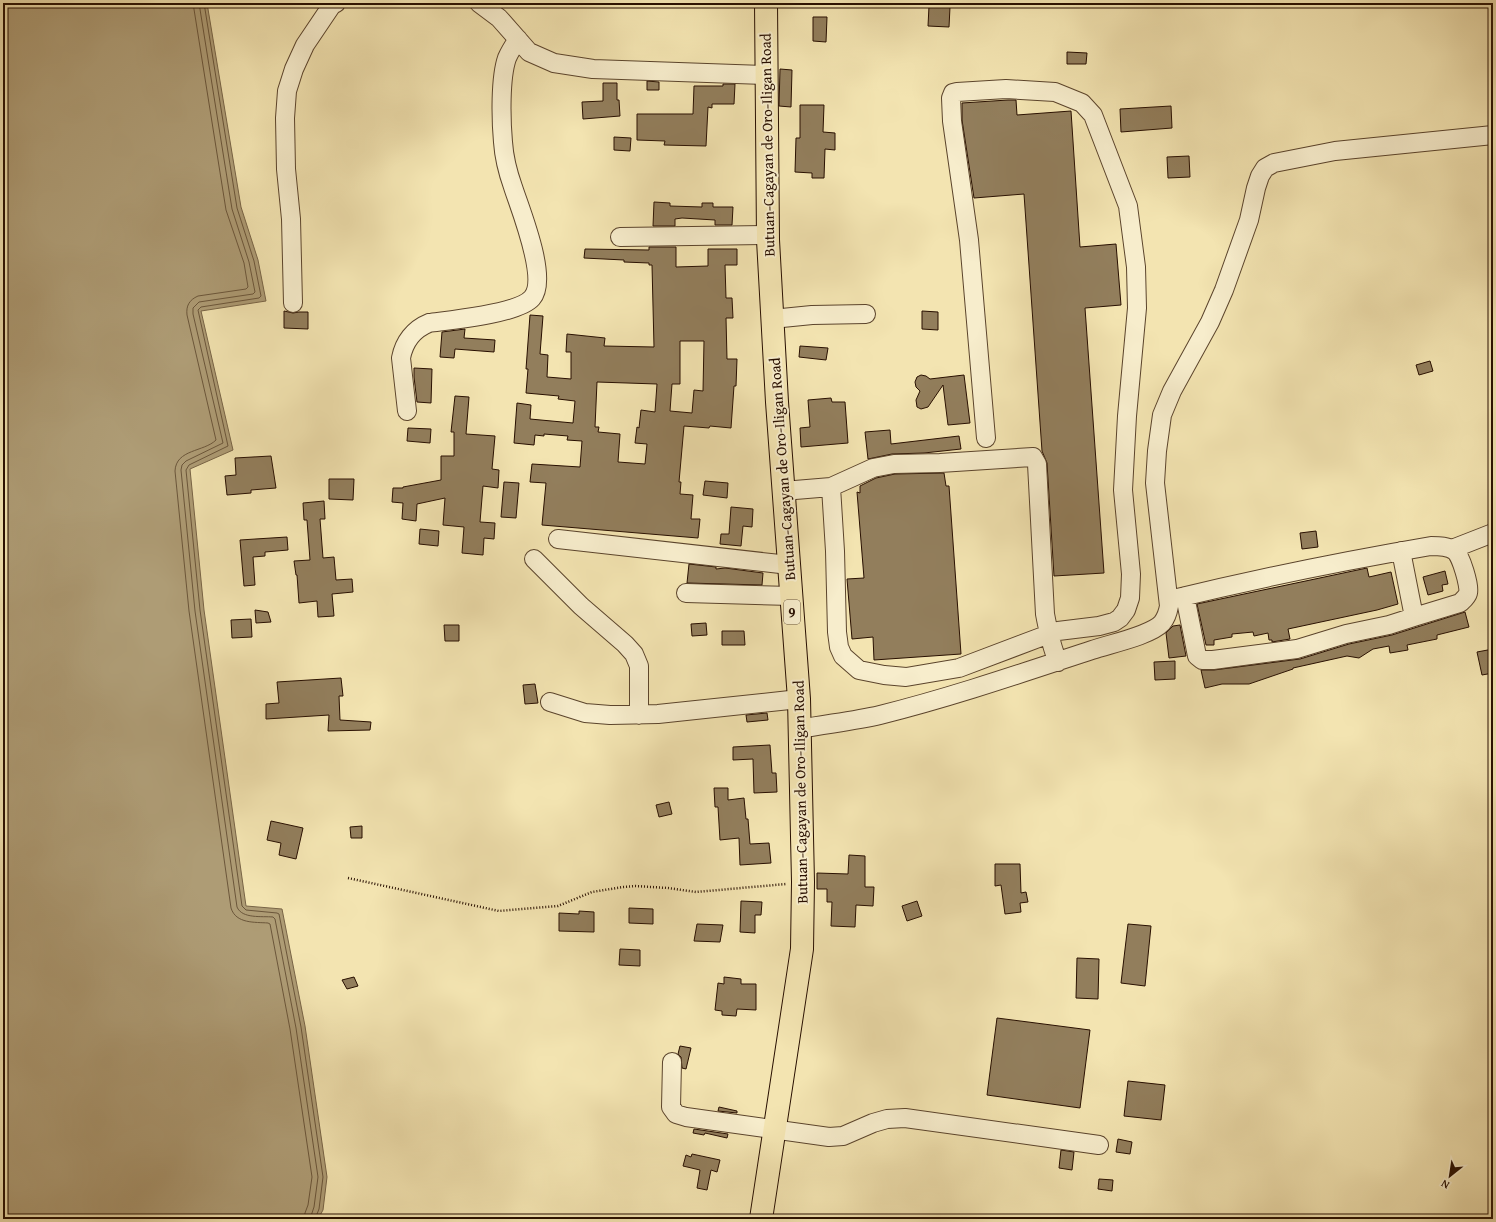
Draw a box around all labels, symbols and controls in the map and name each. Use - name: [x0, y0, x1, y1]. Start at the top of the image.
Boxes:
- street label: Butuan-Cagayan de Oro-Iligan Road: [755, 33, 779, 257]
- street label: Butuan-Cagayan de Oro-Iligan Road: [764, 357, 800, 581]
- road number: 9: [784, 600, 800, 624]
- street label: Butuan-Cagayan de Oro-Iligan Road: [788, 680, 812, 904]
- north arrow: [1430, 1156, 1470, 1196]
- text: N: [1437, 1176, 1452, 1193]

